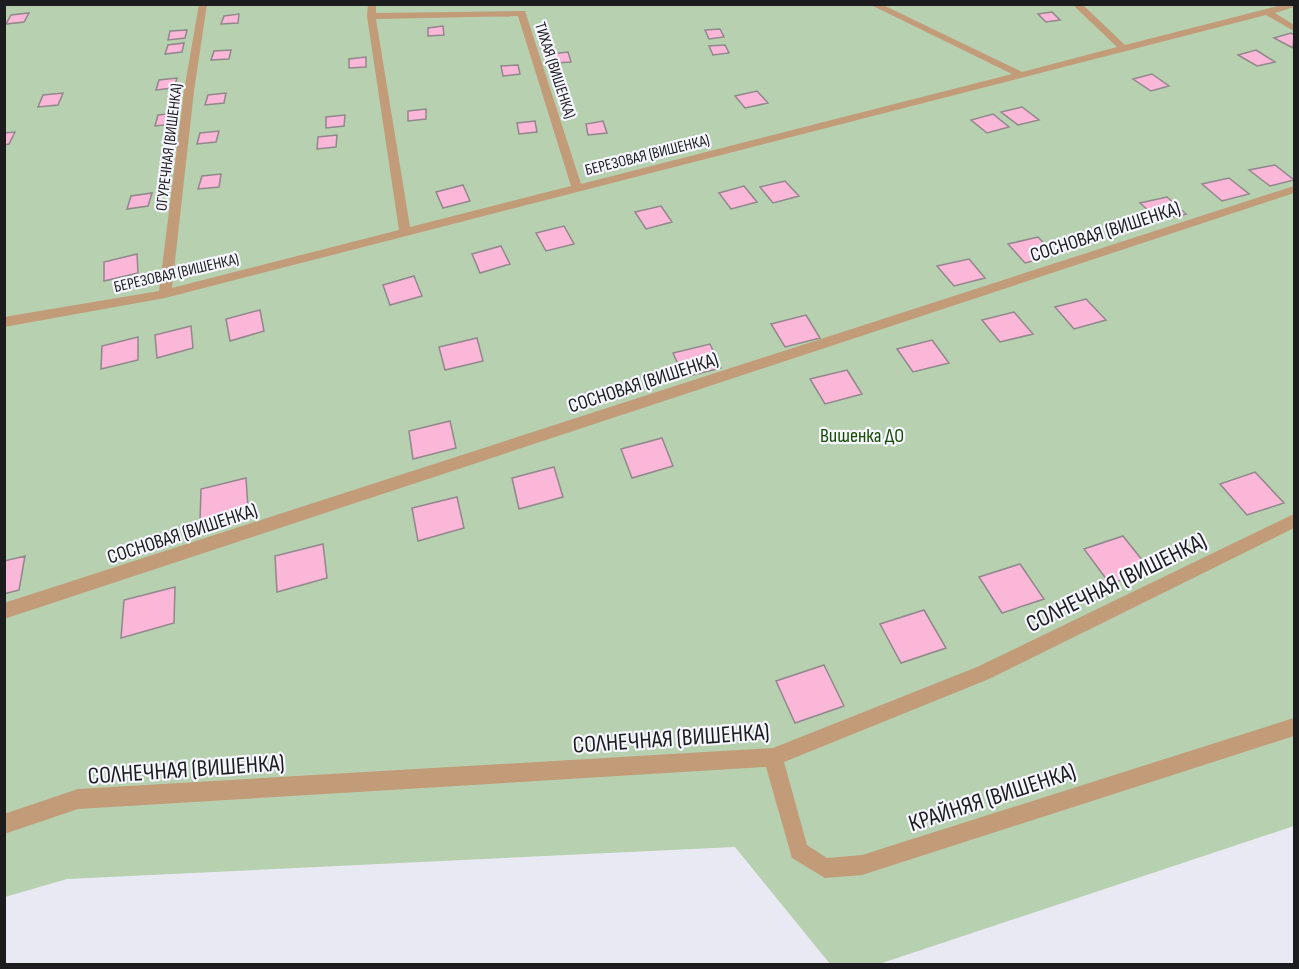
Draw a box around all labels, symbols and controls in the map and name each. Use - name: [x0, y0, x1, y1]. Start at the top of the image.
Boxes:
- street label: ТИХАЯ (ВИШЕНКА): [530, 20, 579, 121]
- street label: ОГУРЕЧНАЯ (ВИШЕНКА): [152, 82, 187, 212]
- street label: БЕРЕЗОВАЯ (ВИШЕНКА): [583, 131, 712, 180]
- street label: СОСНОВАЯ (ВИШЕНКА): [1027, 196, 1183, 268]
- street label: БЕРЕЗОВАЯ (ВИШЕНКА): [112, 250, 241, 297]
- street label: СОСНОВАЯ (ВИШЕНКА): [565, 347, 721, 419]
- park label: Вишенка ДО: [820, 424, 904, 448]
- street label: СОСНОВАЯ (ВИШЕНКА): [104, 498, 260, 570]
- street label: СОЛНЕЧНАЯ (ВИШЕНКА): [1021, 526, 1211, 639]
- street label: СОЛНЕЧНАЯ (ВИШЕНКА): [572, 717, 770, 760]
- street label: СОЛНЕЧНАЯ (ВИШЕНКА): [87, 748, 285, 791]
- street label: КРАЙНЯЯ (ВИШЕНКА): [905, 757, 1079, 838]

